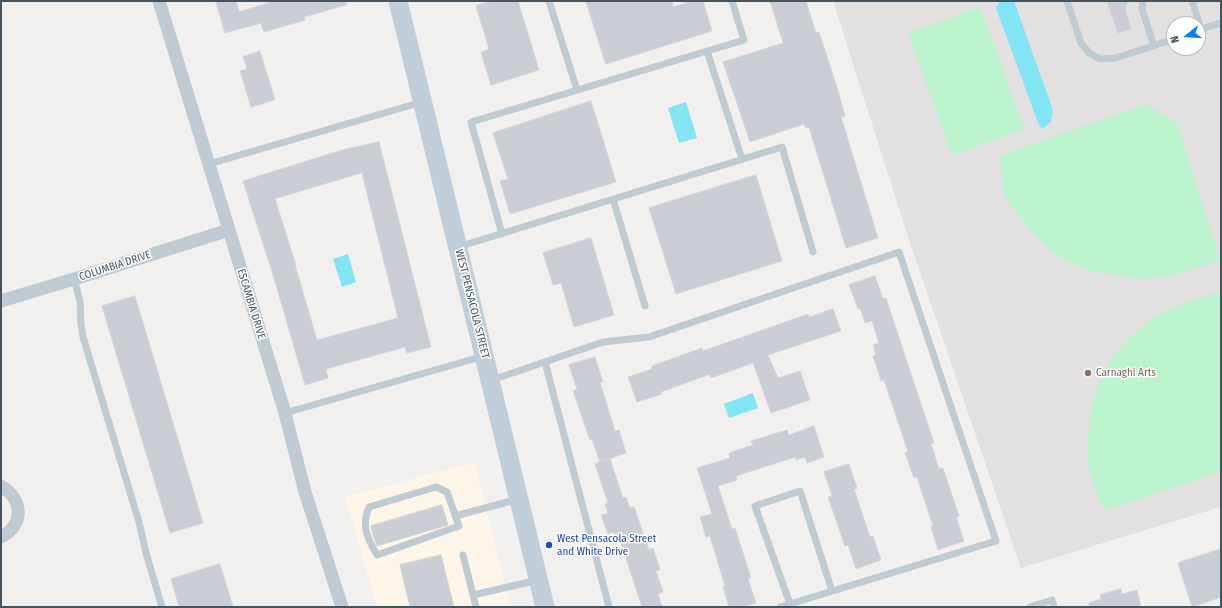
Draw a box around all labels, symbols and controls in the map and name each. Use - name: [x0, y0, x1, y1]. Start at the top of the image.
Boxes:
- north arrow: [1166, 16, 1206, 56]
- text: N: [1168, 34, 1182, 44]
- street label: COLUMBIA DRIVE: [78, 248, 152, 284]
- street label: WEST PENSACOLA STREET: [452, 248, 492, 360]
- street label: ESCAMBIA DRIVE: [234, 267, 268, 341]
- place label: Carnaghi Arts: [1096, 366, 1156, 380]
- marker: Carnaghi Arts: [1083, 368, 1093, 378]
- place label: West Pensacola Street and White Drive: [557, 532, 656, 558]
- marker: West Pensacola Street and White Drive: [544, 540, 554, 550]

